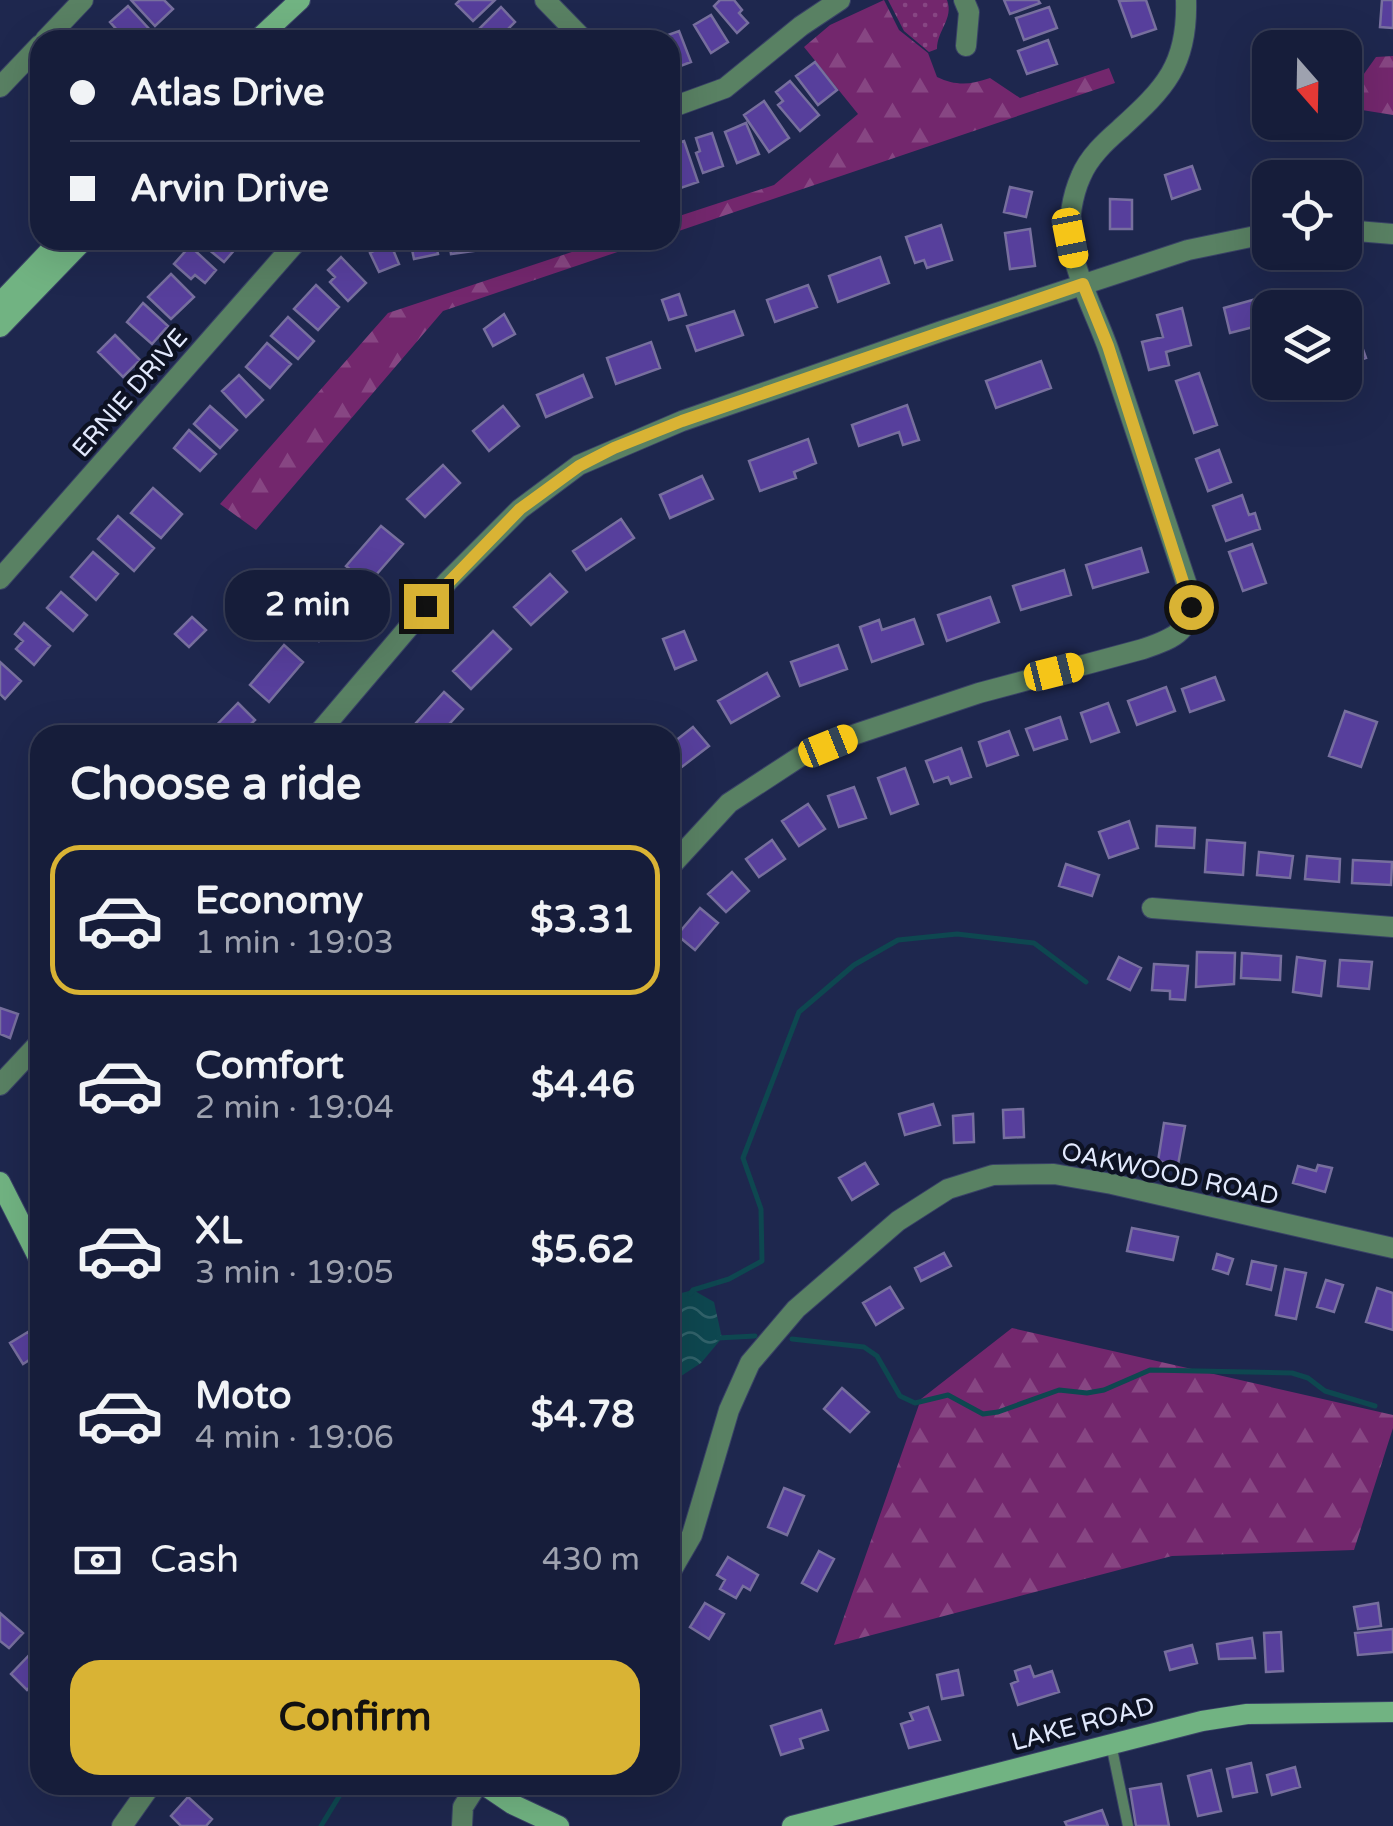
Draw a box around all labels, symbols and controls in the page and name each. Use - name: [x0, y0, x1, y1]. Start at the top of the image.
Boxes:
- north arrow: [1252, 30, 1362, 140]
- map controls: [1252, 30, 1362, 400]
- text: Atlas Drive: [130, 70, 325, 116]
- button: locate: [1252, 160, 1362, 270]
- text: Arvin Drive: [130, 166, 329, 212]
- car: [1050, 206, 1090, 270]
- button: layers: [1252, 290, 1362, 400]
- street label: ERNIE DRIVE: [66, 323, 194, 463]
- callout: 2 min: [226, 571, 391, 641]
- route end: [404, 584, 449, 629]
- route start: [1169, 585, 1214, 630]
- text: 2 min: [265, 586, 350, 624]
- car: [1021, 650, 1087, 694]
- car: [795, 721, 861, 771]
- text: Choose a ride: [70, 758, 361, 812]
- icon: car: [75, 875, 165, 965]
- text: Economy: [195, 878, 363, 924]
- text: $3.31: [530, 897, 635, 943]
- text: 1 min · 19:03: [195, 924, 394, 962]
- icon: car: [75, 1040, 165, 1130]
- text: Comfort: [195, 1043, 344, 1089]
- text: $4.46: [531, 1062, 635, 1108]
- text: 2 min · 19:04: [195, 1089, 394, 1127]
- street label: OAKWOOD ROAD: [1058, 1136, 1282, 1212]
- icon: car: [75, 1205, 165, 1295]
- text: XL: [195, 1208, 242, 1254]
- text: $5.62: [530, 1227, 635, 1273]
- text: 3 min · 19:05: [195, 1254, 394, 1292]
- icon: car: [75, 1370, 165, 1460]
- text: Moto: [195, 1373, 291, 1419]
- text: $4.78: [530, 1392, 635, 1438]
- text: 4 min · 19:06: [195, 1419, 394, 1457]
- icon: cash: [70, 1533, 125, 1588]
- text: Cash: [150, 1537, 239, 1583]
- text: 430 m: [542, 1541, 640, 1579]
- button: Confirm: [70, 1660, 640, 1775]
- street label: LAKE ROAD: [1008, 1691, 1158, 1757]

